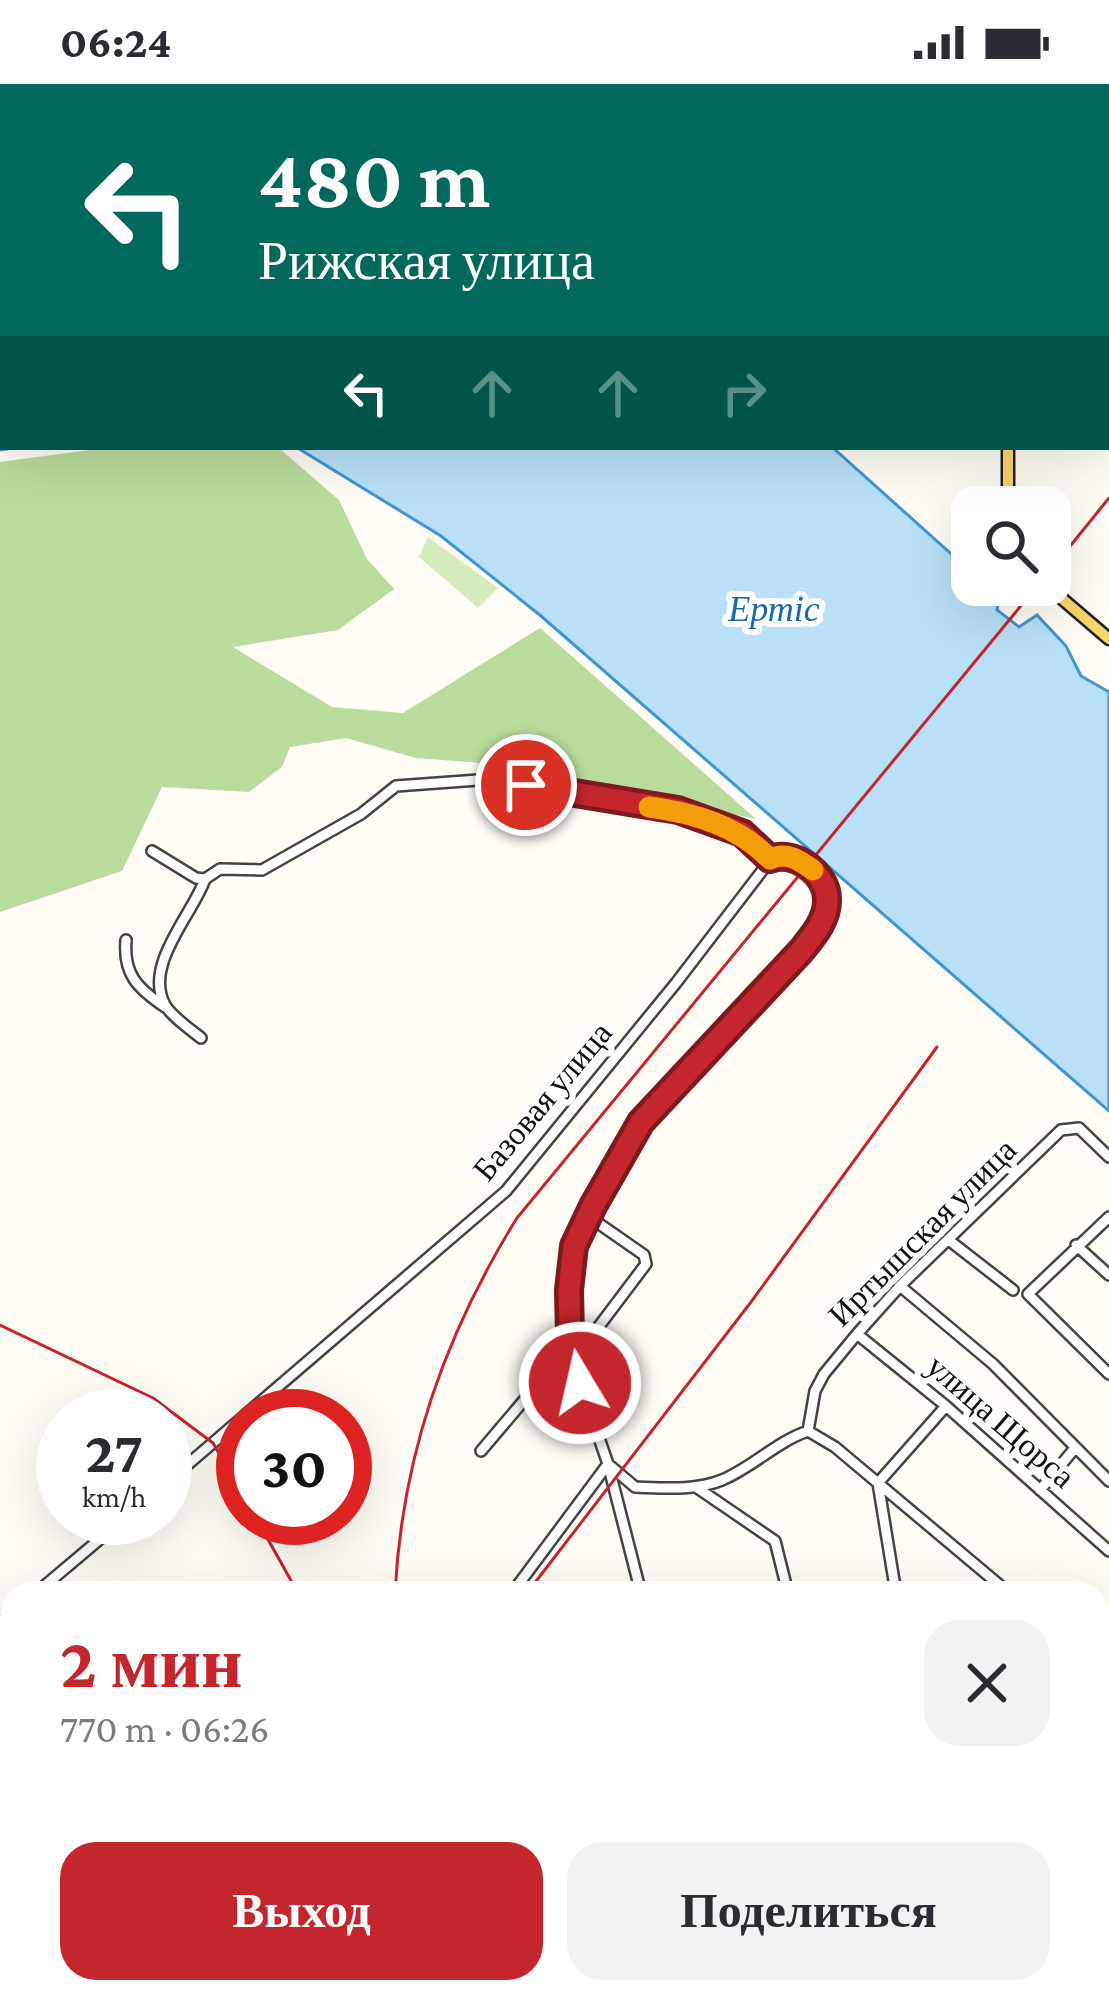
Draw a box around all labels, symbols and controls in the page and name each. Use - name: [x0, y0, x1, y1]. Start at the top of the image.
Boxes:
- text: 06:24: [60, 17, 172, 67]
- icon: left: [60, 132, 216, 288]
- text: 480 m: [258, 132, 490, 225]
- text: Рижская улица: [258, 231, 595, 291]
- icon: left: [333, 360, 399, 426]
- icon: ahead: [459, 360, 525, 426]
- icon: ahead: [585, 360, 651, 426]
- icon: right: [711, 360, 777, 426]
- map controls: [951, 486, 1071, 606]
- button: search: [951, 486, 1071, 606]
- water label: Ертіс: [727, 589, 820, 629]
- pin: [475, 734, 577, 836]
- icon: arrive: [493, 752, 559, 818]
- street label: Базовая улица: [465, 1014, 619, 1188]
- street label: Иртышская улица: [821, 1130, 1024, 1333]
- position arrow: [517, 1320, 643, 1446]
- street label: улица Щорса: [920, 1347, 1083, 1495]
- speed limit sign: 30: [216, 1389, 372, 1545]
- text: 27: [85, 1418, 143, 1485]
- text: km/h: [82, 1480, 146, 1513]
- button: close: [924, 1620, 1050, 1746]
- text: 2 мин: [60, 1622, 243, 1702]
- text: 770 m · 06:26: [60, 1707, 269, 1750]
- button: Выход: [60, 1842, 543, 1980]
- button: Поделиться: [567, 1842, 1050, 1980]

